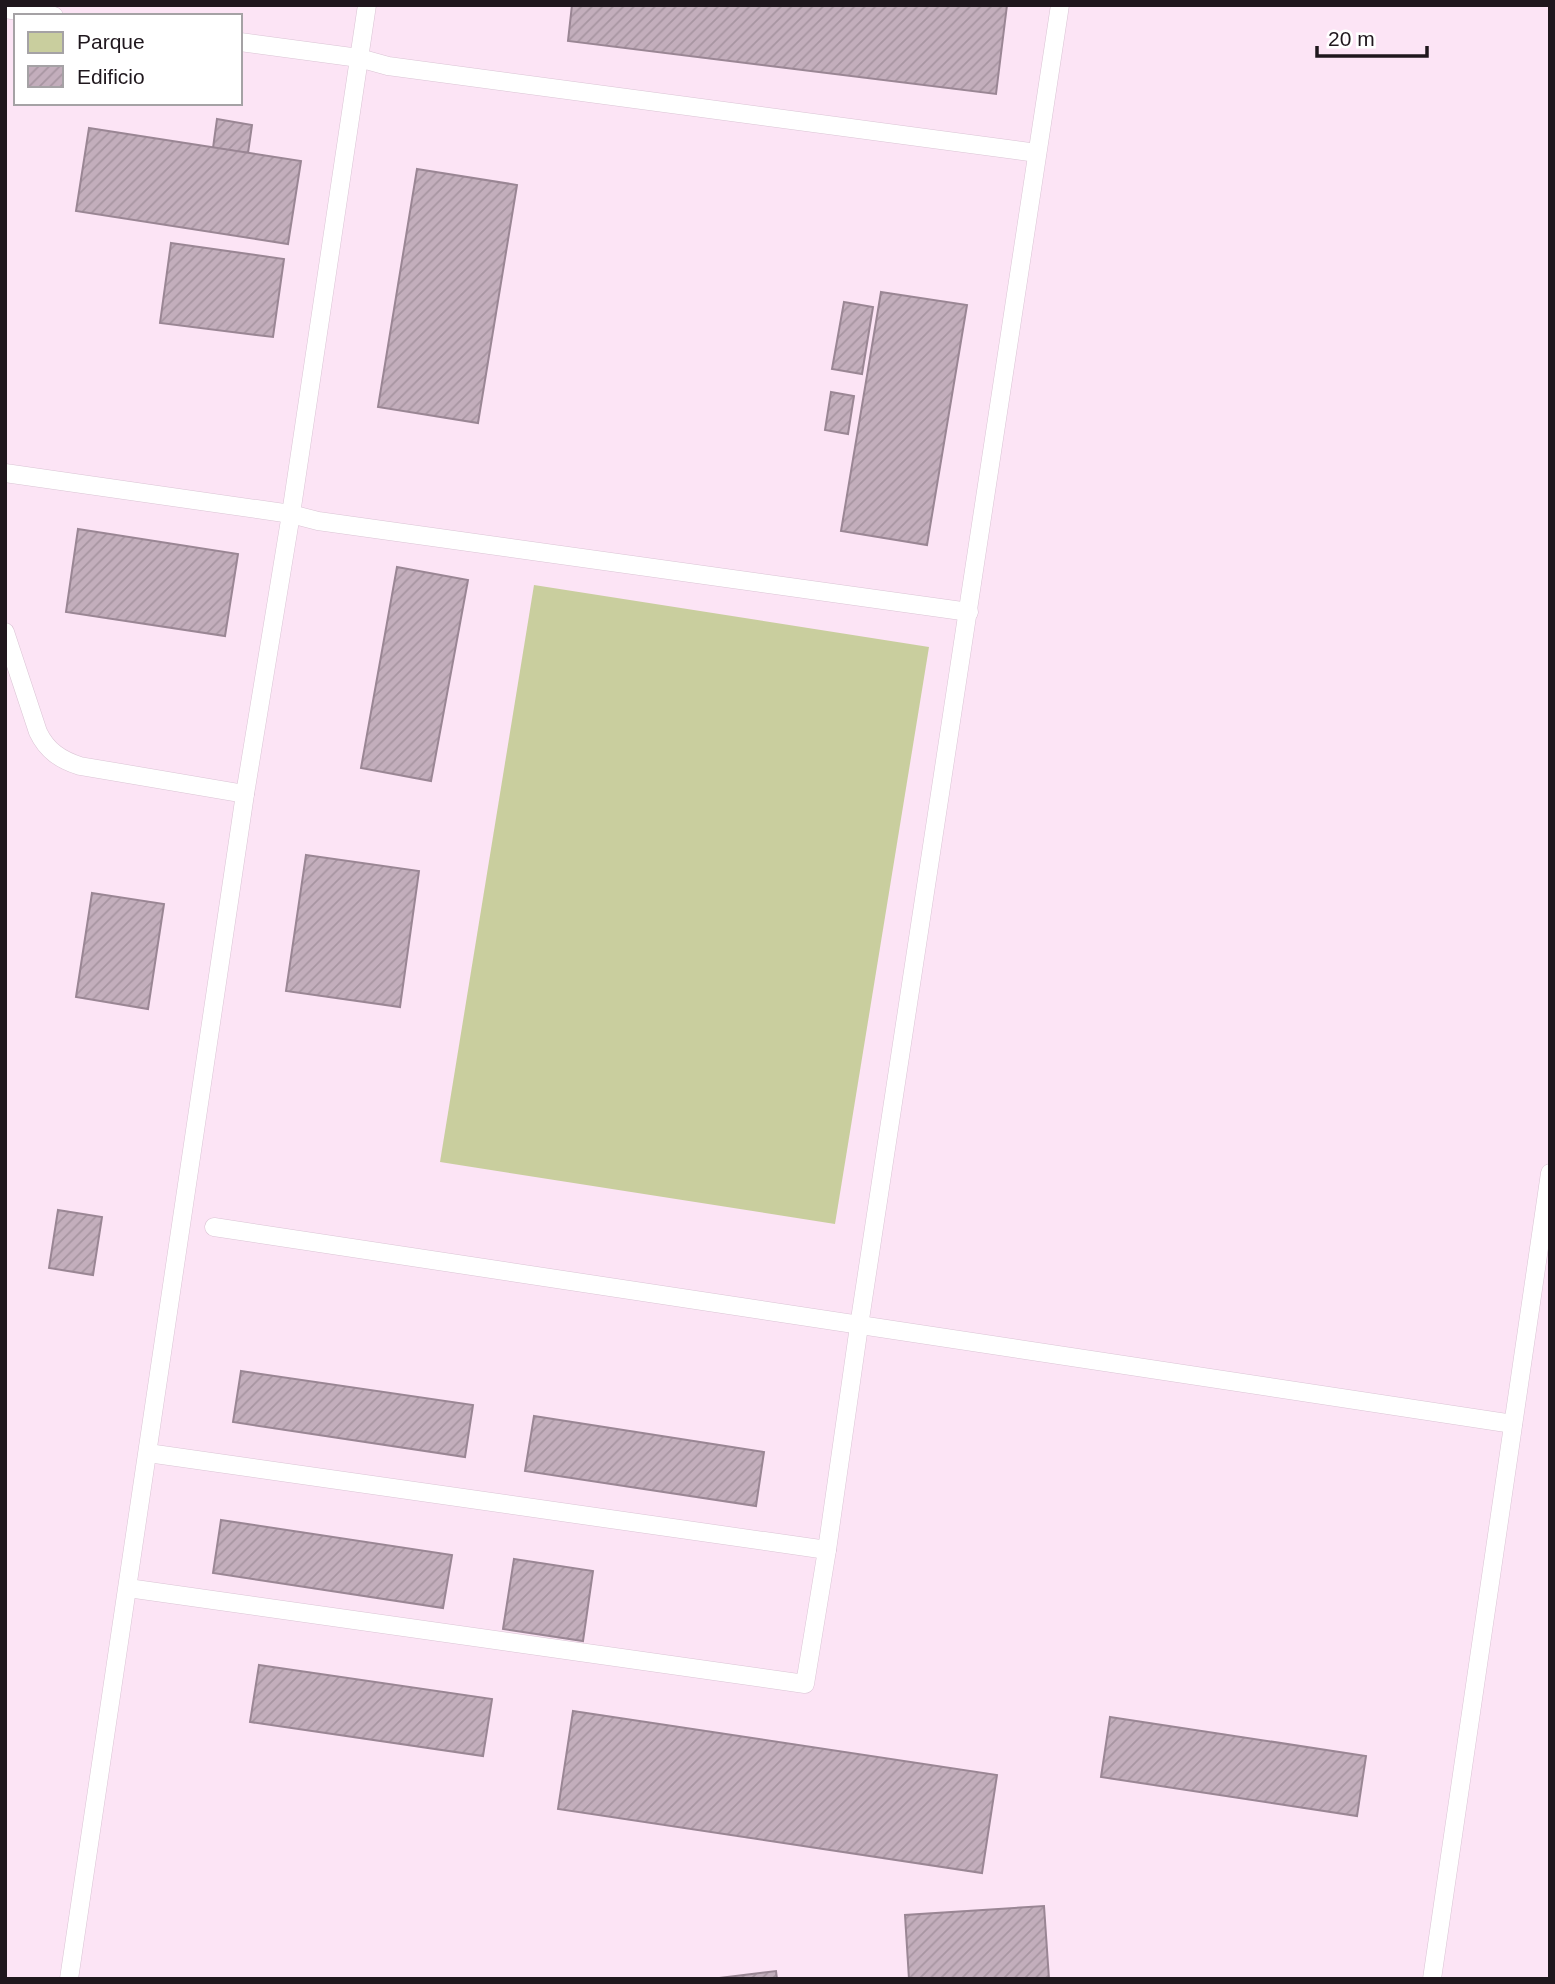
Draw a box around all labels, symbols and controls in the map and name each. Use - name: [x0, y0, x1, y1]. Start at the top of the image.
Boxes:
- legend: [14, 14, 242, 105]
- scale bar: [1317, 14, 1427, 58]
- text: 20 m: [1328, 27, 1375, 50]
- text: Parque: [77, 30, 145, 53]
- text: Edificio: [77, 65, 145, 88]

